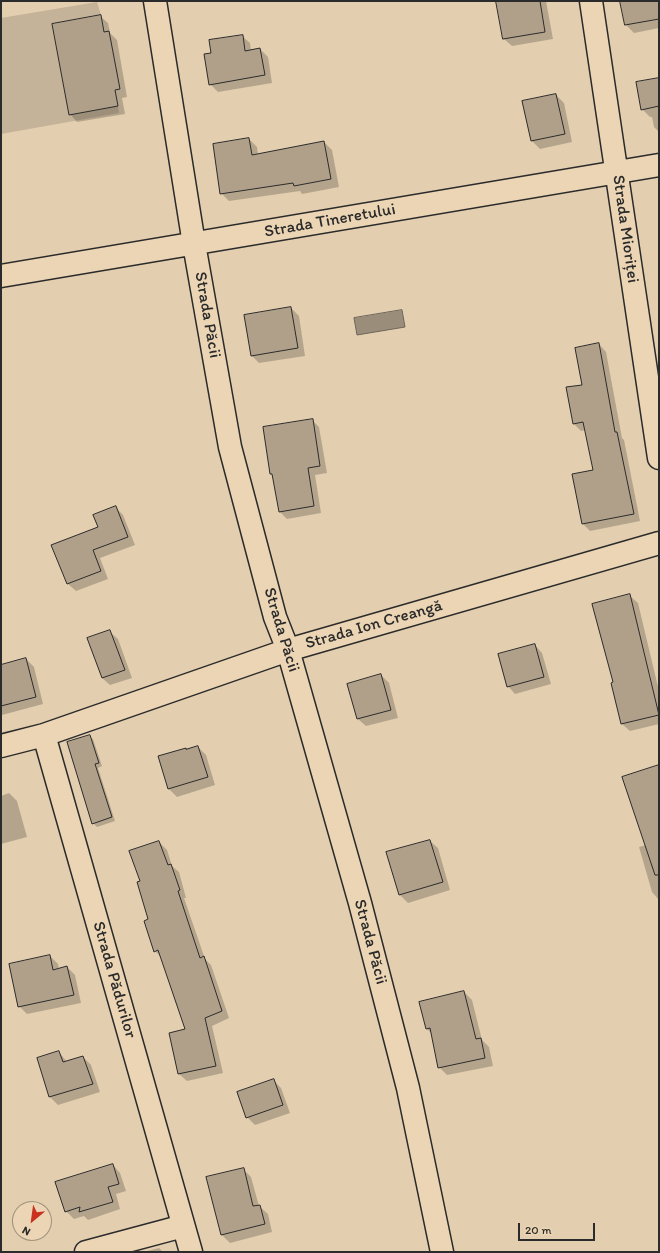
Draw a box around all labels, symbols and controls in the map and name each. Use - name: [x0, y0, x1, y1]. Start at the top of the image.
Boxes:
- street label: Strada Mioriței: [607, 174, 643, 284]
- street label: Strada Tineretului: [263, 199, 397, 243]
- street label: Strada Păcii: [189, 270, 225, 360]
- street label: Strada Păcii: [258, 585, 304, 675]
- street label: Strada Ion Creangă: [303, 596, 445, 654]
- street label: Strada Păcii: [349, 897, 391, 987]
- street label: Strada Pădurilor: [88, 919, 140, 1041]
- north arrow: [12, 1201, 52, 1241]
- scale bar: [520, 1215, 597, 1241]
- text: 20 m: [525, 1223, 552, 1237]
- text: N: [20, 1224, 33, 1239]

